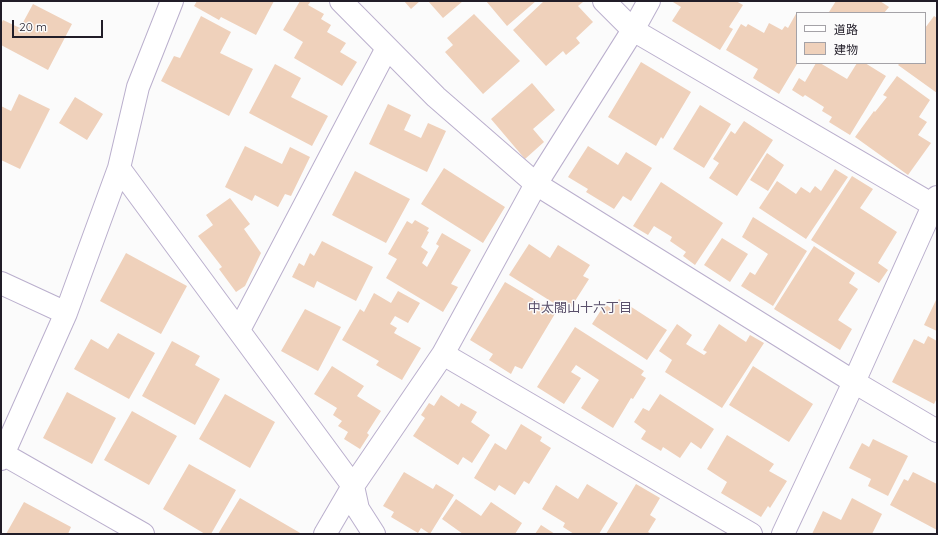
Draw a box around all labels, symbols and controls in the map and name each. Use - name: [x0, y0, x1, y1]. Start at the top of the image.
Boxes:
- scale bar: [14, 12, 105, 38]
- legend: [796, 12, 926, 64]
- text: 20 m: [19, 19, 47, 34]
- text: 道路: [834, 22, 858, 37]
- text: 建物: [834, 42, 858, 57]
- district label: 中太閤山十六丁目: [528, 300, 632, 316]

